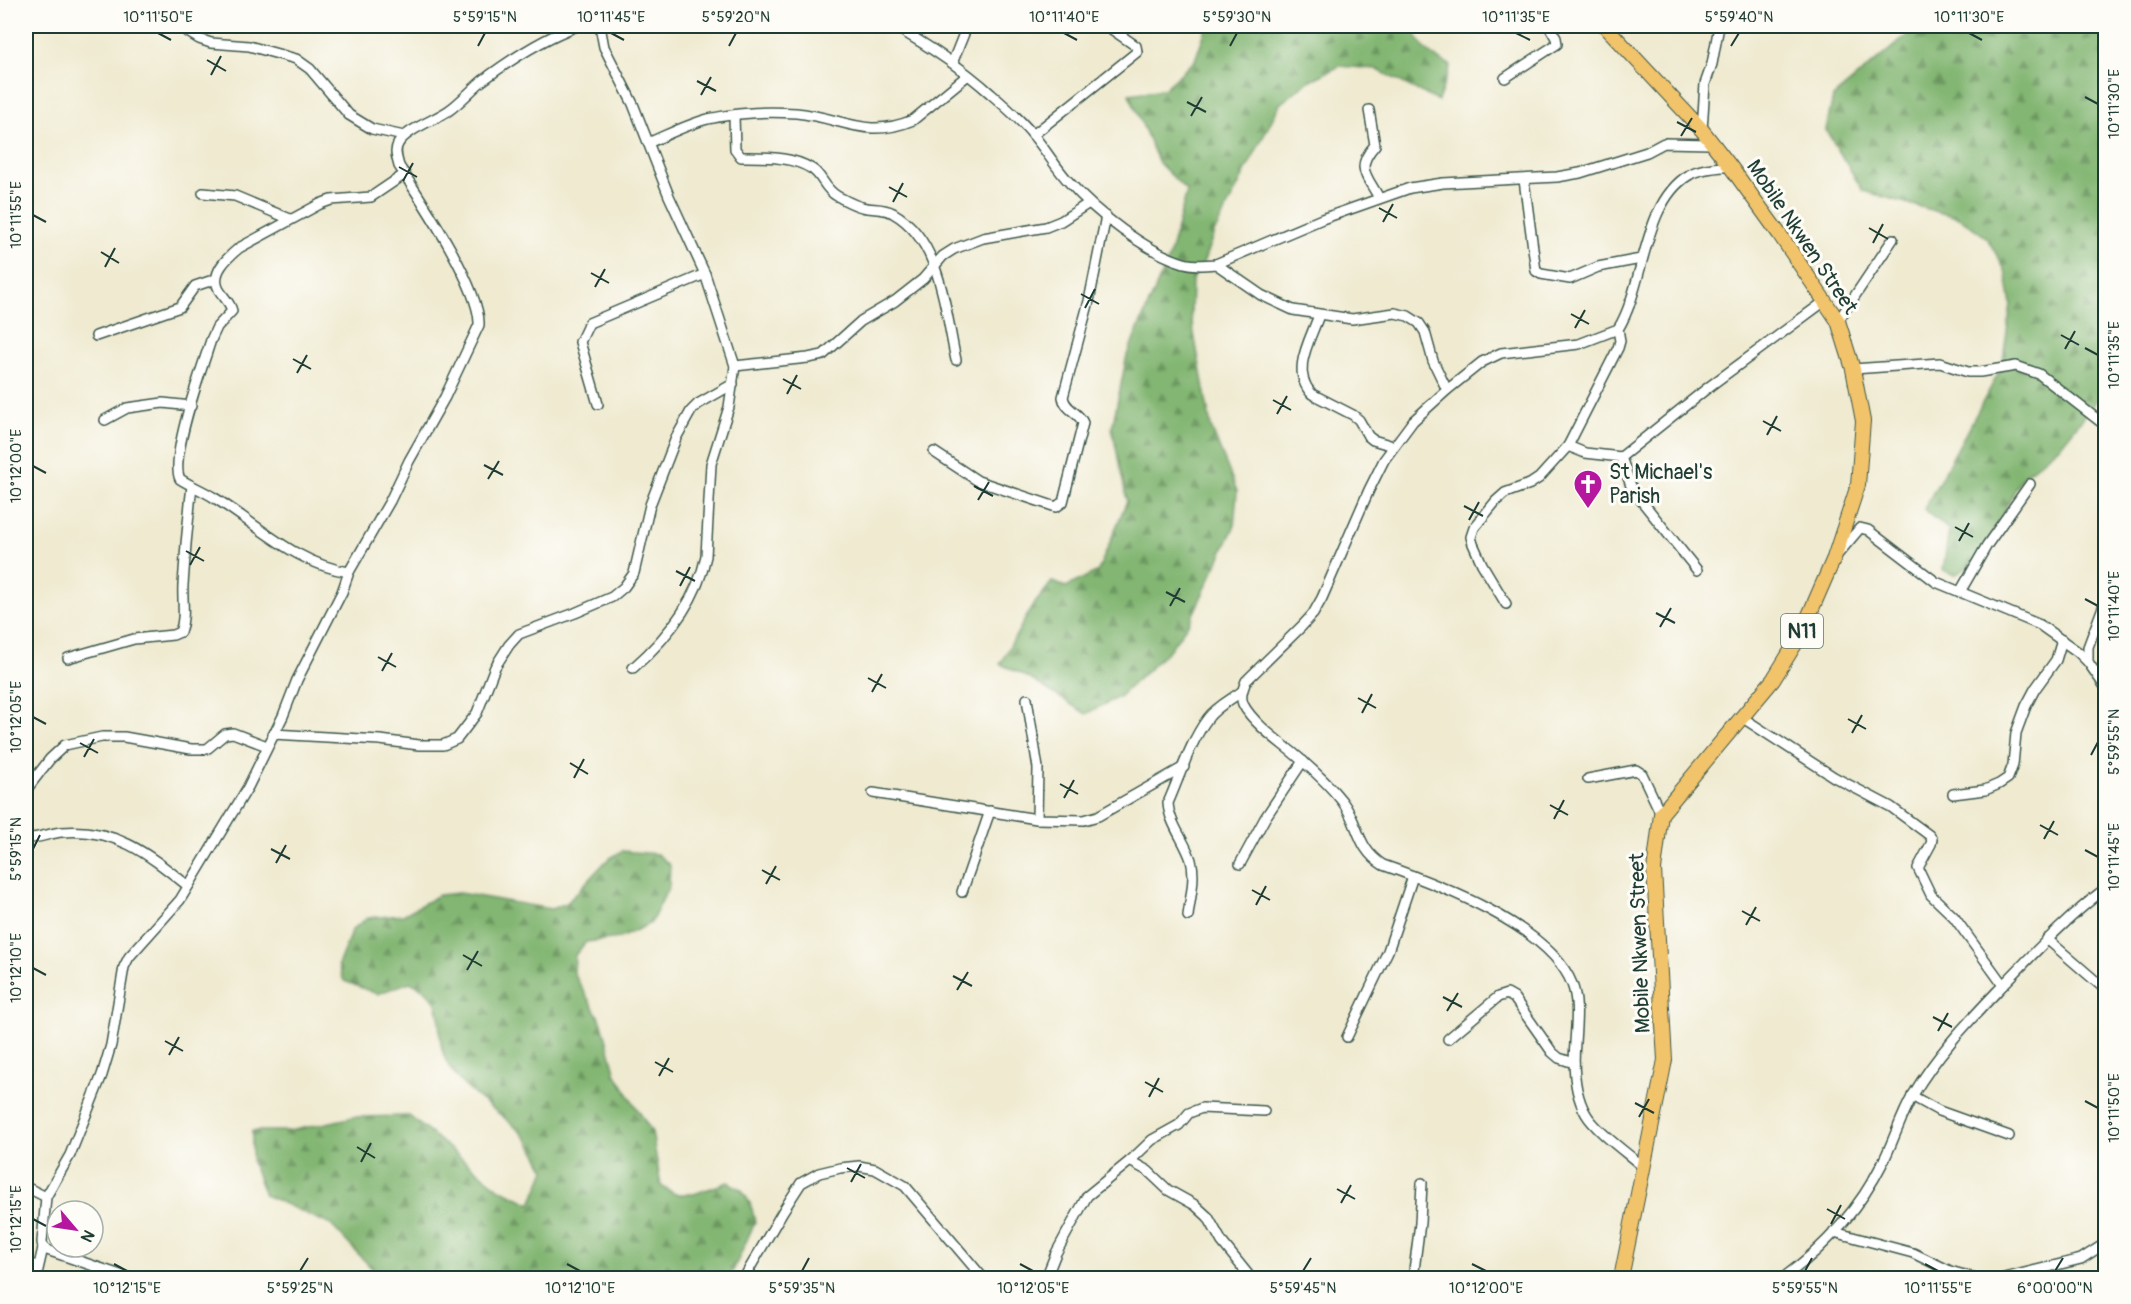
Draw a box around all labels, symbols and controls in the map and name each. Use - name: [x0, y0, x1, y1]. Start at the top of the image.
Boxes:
- text: 10°11'50"E: [123, 8, 193, 27]
- text: 5°59'15"N: [453, 8, 517, 27]
- text: 10°11'45"E: [577, 8, 645, 27]
- text: 5°59'20"N: [702, 8, 770, 27]
- text: 10°11'40"E: [1029, 8, 1099, 27]
- text: 5°59'30"N: [1203, 8, 1271, 27]
- text: 10°11'35"E: [1482, 8, 1550, 27]
- text: 5°59'40"N: [1705, 8, 1773, 27]
- text: 10°11'30"E: [1934, 8, 2004, 27]
- text: 10°11'30"E: [2105, 69, 2124, 139]
- street label: Mobile Nkwen Street: [1740, 155, 1864, 320]
- text: 10°11'55"E: [7, 181, 26, 249]
- text: 10°11'35"E: [2105, 321, 2124, 389]
- text: 10°12'00"E: [7, 429, 26, 503]
- place label: St Michael's Parish: [1609, 459, 1713, 510]
- church icon: St Michael's Parish: [1572, 468, 1604, 510]
- text: 10°11'40"E: [2105, 571, 2124, 641]
- road number: N11: [1781, 614, 1823, 648]
- text: 10°12'05"E: [7, 681, 26, 753]
- text: 5°59'55"N: [2105, 709, 2124, 775]
- text: 5°59'15"N: [7, 817, 26, 881]
- text: 10°11'45"E: [2105, 823, 2124, 891]
- street label: Mobile Nkwen Street: [1623, 852, 1657, 1034]
- text: 10°12'10"E: [7, 933, 26, 1003]
- text: 10°11'50"E: [2105, 1073, 2124, 1143]
- text: 10°12'15"E: [7, 1185, 26, 1253]
- north arrow: [45, 1199, 105, 1259]
- text: N: [76, 1226, 99, 1246]
- text: 10°12'15"E: [93, 1279, 161, 1298]
- text: 5°59'25"N: [267, 1279, 333, 1298]
- text: 10°12'10"E: [545, 1279, 615, 1298]
- text: 5°59'35"N: [769, 1279, 835, 1298]
- text: 10°12'05"E: [997, 1279, 1069, 1298]
- text: 5°59'45"N: [1270, 1279, 1336, 1298]
- text: 10°12'00"E: [1449, 1279, 1523, 1298]
- text: 5°59'55"N: [1772, 1279, 1838, 1298]
- text: 10°11'55"E: [1904, 1279, 1972, 1298]
- text: 6°00'00"N: [2017, 1279, 2093, 1298]

